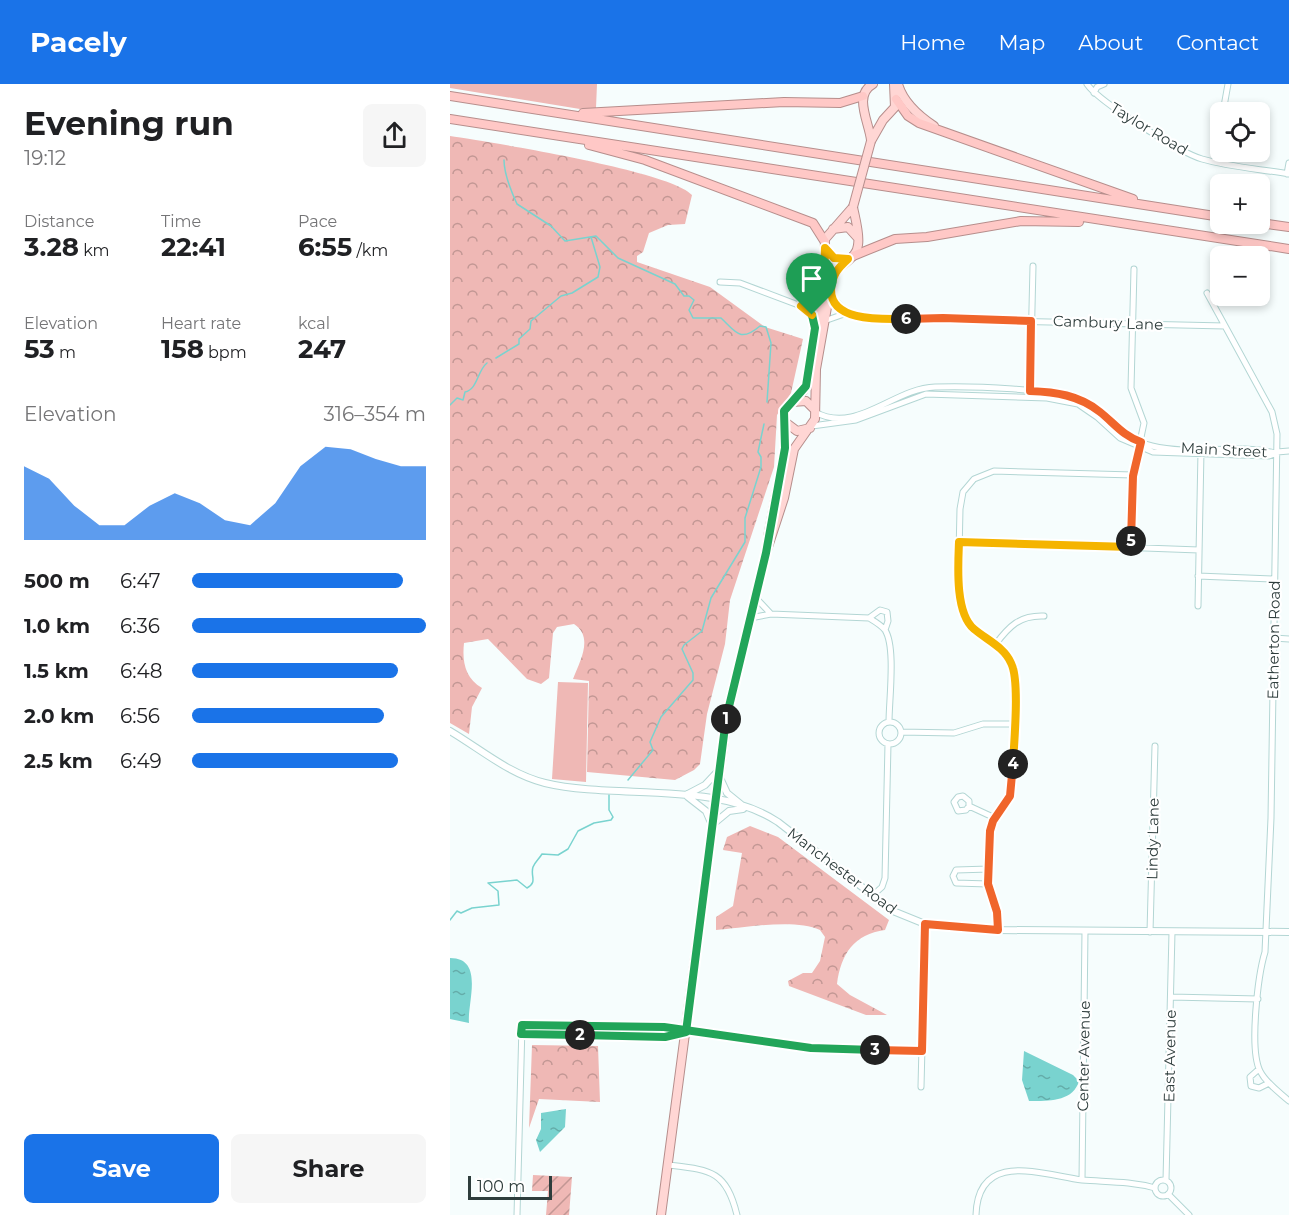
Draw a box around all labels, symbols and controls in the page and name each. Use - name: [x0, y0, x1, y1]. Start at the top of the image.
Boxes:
- text: Pacely: [30, 25, 127, 59]
- text: Home: [900, 30, 965, 55]
- text: Map: [998, 30, 1045, 55]
- text: About: [1078, 30, 1143, 55]
- text: Contact: [1176, 30, 1259, 55]
- street label: Taylor Road: [1107, 98, 1192, 159]
- map controls: [1210, 102, 1270, 306]
- button: locate: [1210, 102, 1270, 162]
- text: Evening run: [24, 103, 234, 143]
- button: share: [363, 104, 426, 167]
- text: 19:12: [24, 146, 66, 170]
- button: +: [1210, 174, 1270, 234]
- text: Distance: [24, 212, 94, 231]
- text: Time: [161, 212, 201, 231]
- text: Pace: [298, 212, 337, 231]
- text: 3.28: [24, 231, 79, 263]
- text: 22:41: [161, 231, 226, 263]
- text: 6:55: [298, 231, 352, 263]
- text: km: [79, 241, 110, 260]
- text: /km: [352, 241, 388, 260]
- button: −: [1210, 246, 1270, 306]
- pin: [786, 253, 837, 315]
- icon: arrive: [795, 262, 828, 295]
- pin: 6: [891, 304, 921, 334]
- text: 6: [901, 309, 911, 328]
- street label: Cambury Lane: [1053, 311, 1164, 334]
- text: Elevation: [24, 314, 98, 333]
- text: Heart rate: [161, 314, 241, 333]
- text: kcal: [298, 314, 330, 333]
- text: 53: [24, 333, 55, 365]
- text: 158: [161, 333, 204, 365]
- text: 247: [298, 333, 346, 365]
- text: m: [55, 343, 76, 362]
- text: bpm: [204, 343, 247, 362]
- text: Elevation: [24, 402, 116, 426]
- text: 316–354 m: [324, 402, 426, 426]
- street label: Main Street: [1180, 438, 1268, 461]
- pin: 5: [1116, 526, 1146, 556]
- text: 5: [1126, 531, 1136, 550]
- text: 500 m: [24, 569, 90, 593]
- text: 6:47: [120, 569, 160, 593]
- street label: Eatherton Road: [1263, 580, 1284, 700]
- text: 1.0 km: [24, 614, 90, 638]
- text: 6:36: [120, 614, 160, 638]
- text: 1.5 km: [24, 659, 89, 683]
- text: 6:48: [120, 659, 163, 683]
- text: 2.0 km: [24, 704, 94, 728]
- text: 6:56: [120, 704, 160, 728]
- pin: 1: [711, 704, 741, 734]
- text: 1: [723, 709, 729, 728]
- text: 2.5 km: [24, 749, 93, 773]
- text: 6:49: [120, 749, 162, 773]
- pin: 4: [998, 749, 1028, 779]
- text: 4: [1007, 754, 1019, 773]
- street label: Lindy Lane: [1142, 798, 1163, 880]
- street label: Manchester Road: [784, 823, 901, 918]
- street label: Center Avenue: [1073, 1000, 1094, 1112]
- street label: East Avenue: [1159, 1009, 1180, 1103]
- pin: 2: [565, 1020, 595, 1050]
- text: 2: [575, 1025, 585, 1044]
- pin: 3: [860, 1035, 890, 1065]
- text: 3: [870, 1040, 880, 1059]
- button: Save: [24, 1134, 219, 1203]
- button: Share: [231, 1134, 426, 1203]
- scale bar: [468, 1173, 552, 1200]
- text: 100 m: [477, 1177, 525, 1196]

